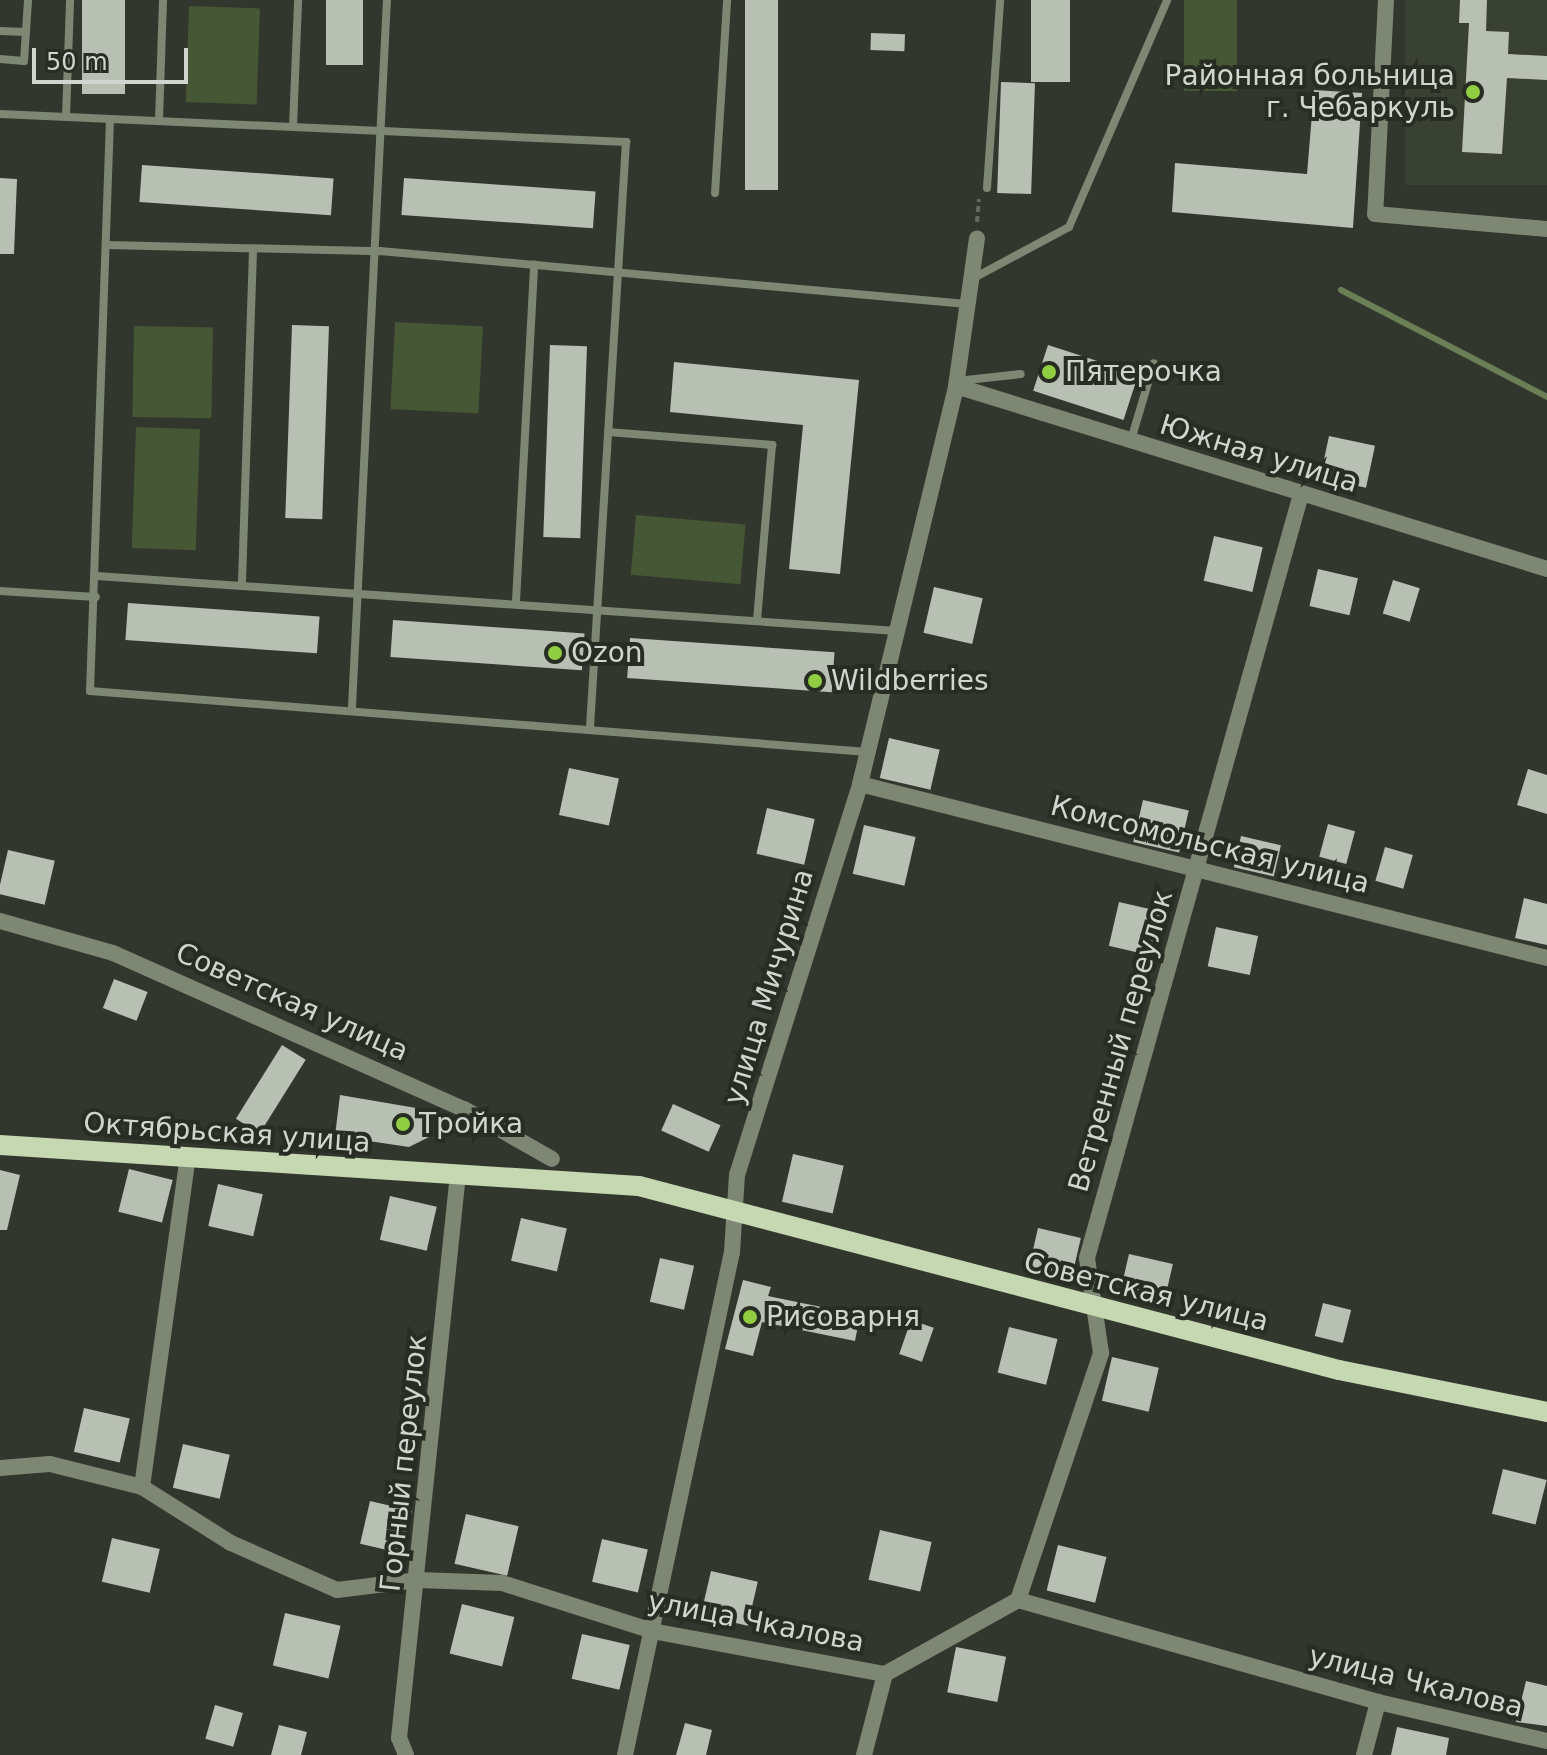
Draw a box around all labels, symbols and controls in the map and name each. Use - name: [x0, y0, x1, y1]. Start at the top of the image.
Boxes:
- scale bar: [36, 32, 192, 82]
- text: 50 m: [46, 48, 108, 76]
- place label: Районная больница г. Чебаркуль: [1165, 59, 1455, 125]
- marker: Районная больница г. Чебаркуль: [1462, 81, 1484, 103]
- place label: Пятерочка: [1065, 355, 1222, 389]
- marker: Пятерочка: [1040, 363, 1058, 381]
- street label: Южная улица: [1156, 408, 1362, 500]
- place label: Ozon: [571, 636, 643, 670]
- marker: Ozon: [546, 644, 564, 662]
- place label: Wildberries: [831, 664, 989, 698]
- marker: Wildberries: [806, 672, 824, 690]
- street label: Комсомольская улица: [1047, 789, 1373, 901]
- street label: улица Мичурина: [717, 865, 821, 1109]
- street label: Ветренный переулок: [1062, 886, 1180, 1196]
- street label: Советская улица: [171, 936, 413, 1068]
- street label: Октябрьская улица: [82, 1106, 372, 1160]
- place label: Тройка: [419, 1107, 523, 1141]
- marker: Тройка: [394, 1115, 412, 1133]
- street label: Советская улица: [1020, 1245, 1272, 1339]
- place label: Рисоварня: [766, 1300, 920, 1334]
- marker: Рисоварня: [741, 1308, 759, 1326]
- street label: Горный переулок: [374, 1333, 434, 1593]
- street label: улица Чкалова: [645, 1585, 867, 1659]
- street label: улица Чкалова: [1305, 1639, 1527, 1725]

